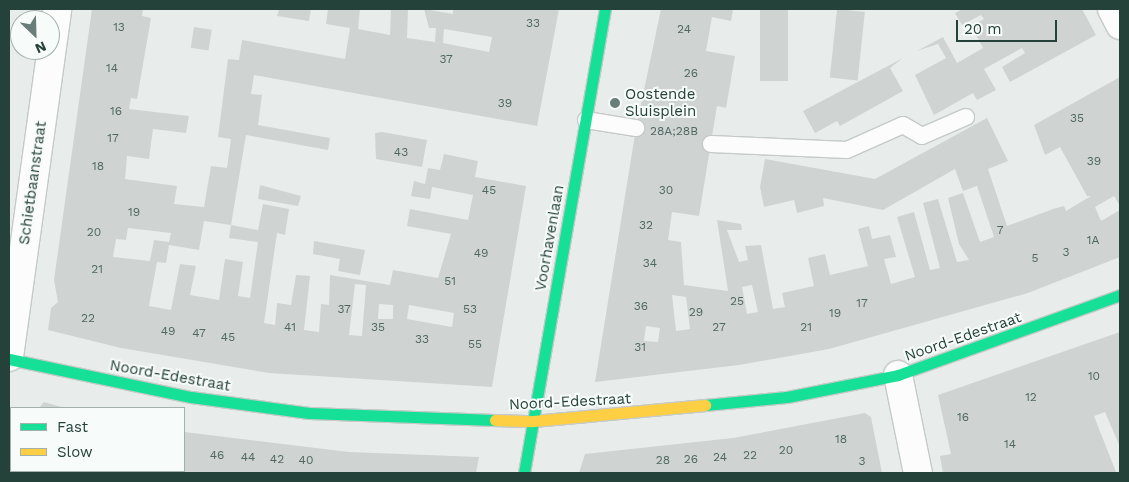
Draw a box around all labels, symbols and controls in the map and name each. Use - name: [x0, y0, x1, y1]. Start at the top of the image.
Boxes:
- north arrow: [10, 10, 60, 60]
- scale bar: [959, 10, 1060, 42]
- house number: 33: [526, 17, 540, 31]
- text: 20 m: [964, 20, 1002, 38]
- house number: 13: [113, 21, 125, 35]
- house number: 24: [677, 23, 691, 37]
- text: N: [33, 38, 49, 57]
- house number: 37: [439, 53, 453, 67]
- house number: 14: [106, 62, 118, 76]
- house number: 26: [684, 67, 698, 81]
- place label: Oostende Sluisplein: [625, 85, 696, 120]
- house number: 39: [498, 97, 512, 111]
- marker: Oostende Sluisplein: [609, 97, 621, 109]
- house number: 16: [110, 105, 122, 119]
- house number: 35: [1070, 112, 1084, 126]
- street label: Schietbaanstraat: [15, 120, 51, 246]
- house number: 28A;28B: [650, 125, 698, 139]
- house number: 17: [107, 132, 119, 146]
- house number: 43: [394, 146, 408, 160]
- house number: 39: [1087, 155, 1101, 169]
- house number: 18: [92, 160, 104, 174]
- house number: 45: [482, 184, 496, 198]
- street label: Voorhavenlaan: [532, 184, 568, 292]
- house number: 30: [659, 184, 673, 198]
- house number: 19: [128, 206, 140, 220]
- house number: 32: [639, 219, 653, 233]
- house number: 7: [997, 224, 1003, 238]
- house number: 20: [87, 226, 101, 240]
- house number: 1A: [1087, 234, 1099, 248]
- house number: 3: [1063, 246, 1069, 260]
- house number: 49: [474, 247, 488, 261]
- house number: 5: [1032, 252, 1038, 266]
- house number: 34: [643, 257, 657, 271]
- house number: 21: [91, 263, 103, 277]
- house number: 51: [444, 275, 456, 289]
- house number: 25: [730, 295, 744, 309]
- house number: 17: [856, 297, 868, 311]
- house number: 36: [634, 300, 648, 314]
- house number: 37: [337, 303, 351, 317]
- house number: 53: [463, 303, 477, 317]
- house number: 29: [689, 306, 703, 320]
- house number: 19: [829, 307, 841, 321]
- street label: Noord-Edestraat: [902, 309, 1024, 365]
- house number: 22: [81, 312, 95, 326]
- house number: 41: [284, 321, 296, 335]
- house number: 35: [371, 321, 385, 335]
- house number: 27: [712, 321, 726, 335]
- house number: 21: [800, 321, 812, 335]
- house number: 49: [161, 325, 175, 339]
- house number: 47: [192, 327, 206, 341]
- house number: 45: [221, 331, 235, 345]
- house number: 33: [415, 333, 429, 347]
- house number: 55: [468, 338, 482, 352]
- house number: 31: [634, 341, 646, 355]
- street label: Noord-Edestraat: [108, 357, 232, 395]
- house number: 10: [1088, 370, 1100, 384]
- street label: Noord-Edestraat: [508, 390, 632, 414]
- house number: 12: [1025, 391, 1037, 405]
- legend: [10, 407, 185, 472]
- house number: 16: [957, 411, 969, 425]
- text: Fast: [57, 418, 88, 436]
- house number: 18: [835, 433, 847, 447]
- house number: 14: [1004, 438, 1016, 452]
- text: Slow: [57, 443, 93, 461]
- house number: 20: [779, 444, 793, 458]
- house number: 46: [210, 449, 224, 463]
- house number: 22: [743, 449, 757, 463]
- house number: 44: [241, 451, 255, 465]
- house number: 24: [713, 451, 727, 465]
- house number: 42: [270, 453, 284, 467]
- house number: 26: [684, 453, 698, 467]
- house number: 40: [299, 454, 313, 468]
- house number: 28: [656, 454, 670, 468]
- house number: 3: [859, 455, 865, 469]

